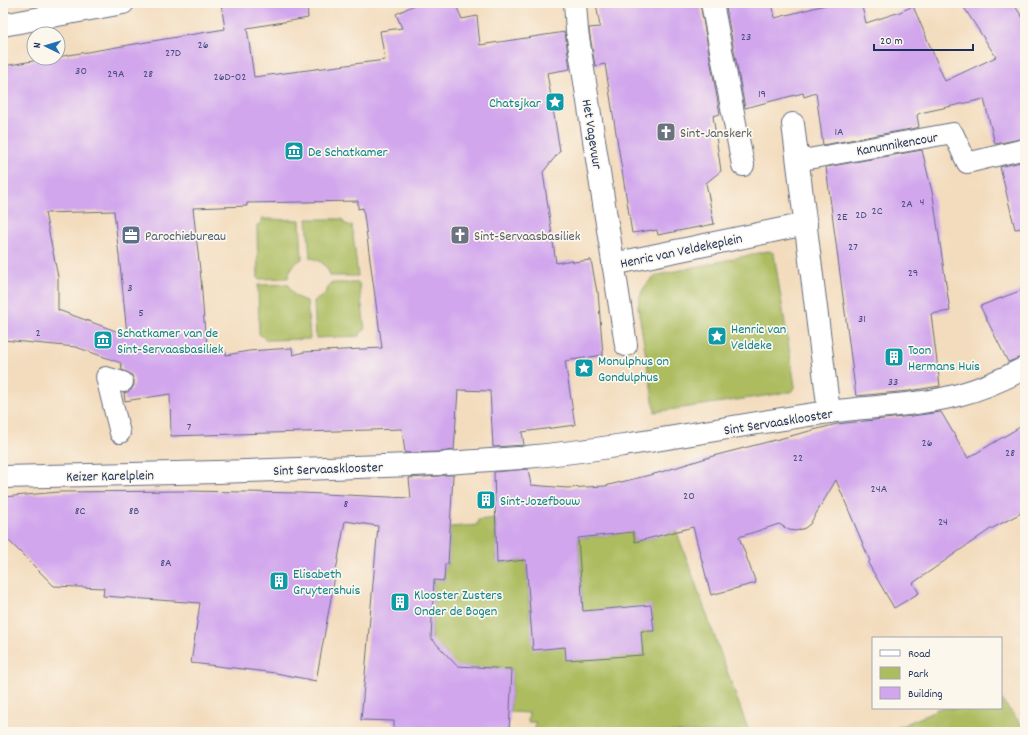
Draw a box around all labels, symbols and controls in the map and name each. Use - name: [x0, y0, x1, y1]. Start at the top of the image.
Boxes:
- north arrow: [26, 26, 66, 66]
- scale bar: [874, 26, 973, 52]
- house number: 23: [741, 29, 751, 46]
- text: 20 m: [880, 33, 903, 50]
- house number: 26: [197, 37, 209, 54]
- text: N: [30, 41, 46, 49]
- house number: 27D: [165, 45, 181, 62]
- house number: 30: [75, 63, 87, 80]
- house number: 29A: [107, 66, 125, 83]
- house number: 28: [143, 66, 153, 83]
- house number: 26D-02: [213, 69, 247, 86]
- house number: 19: [758, 86, 766, 103]
- place icon: Chatsjkar: [544, 91, 566, 113]
- place label: Chatsjkar: [489, 94, 542, 114]
- street label: Het Vagevuur: [576, 98, 607, 171]
- church icon: Sint-Janskerk: [655, 121, 677, 143]
- place label: Sint-Janskerk: [680, 124, 752, 144]
- house number: 1A: [834, 124, 844, 141]
- street label: Kanunnikencour: [855, 128, 940, 162]
- museum icon: De Schatkamer: [283, 140, 305, 162]
- place label: De Schatkamer: [308, 143, 389, 163]
- house number: 4: [920, 194, 925, 211]
- house number: 2A: [901, 196, 913, 213]
- house number: 2C: [871, 203, 883, 220]
- house number: 2D: [855, 207, 867, 224]
- house number: 2E: [837, 209, 848, 226]
- office icon: Parochiebureau: [120, 224, 142, 246]
- church icon: Sint-Servaasbasiliek: [449, 224, 471, 246]
- place label: Parochiebureau: [145, 227, 226, 247]
- place label: Sint-Servaasbasiliek: [474, 227, 581, 247]
- street label: Henric van Veldekeplein: [619, 229, 744, 275]
- house number: 27: [848, 239, 858, 256]
- house number: 29: [908, 265, 918, 282]
- house number: 3: [127, 280, 133, 297]
- house number: 5: [138, 305, 144, 322]
- house number: 31: [858, 311, 866, 328]
- place label: Henric van Veldeke: [731, 320, 786, 356]
- place label: Schatkamer van de Sint-Servaasbasiliek: [117, 324, 224, 360]
- house number: 2: [35, 325, 41, 342]
- place icon: Henric van Veldeke: [706, 325, 728, 347]
- museum icon: Schatkamer van de Sint-Servaasbasiliek: [92, 329, 114, 351]
- place label: Toon Hermans Huis: [908, 341, 980, 377]
- building icon: Toon Hermans Huis: [883, 346, 905, 368]
- place label: Monulphus on Gondulphus: [598, 352, 669, 388]
- place icon: Monulphus on Gondulphus: [573, 357, 595, 379]
- house number: 33: [888, 374, 898, 391]
- street label: Sint Servaasklooster: [722, 404, 835, 441]
- house number: 7: [187, 419, 192, 436]
- house number: 26: [921, 435, 933, 452]
- house number: 28: [1005, 445, 1015, 462]
- house number: 22: [793, 450, 803, 467]
- street label: Sint Servaasklooster: [273, 458, 384, 482]
- street label: Keizer Karelplein: [66, 466, 154, 488]
- house number: 24A: [871, 481, 888, 498]
- house number: 20: [683, 488, 695, 505]
- building icon: Sint-Jozefbouw: [475, 489, 497, 511]
- place label: Sint-Jozefbouw: [500, 492, 580, 512]
- house number: 8: [344, 496, 349, 513]
- house number: 8C: [75, 503, 85, 520]
- house number: 8B: [129, 503, 140, 520]
- house number: 24: [938, 514, 948, 531]
- house number: 8A: [160, 555, 172, 572]
- place label: Elisabeth Gruytershuis: [293, 565, 360, 601]
- building icon: Elisabeth Gruytershuis: [268, 570, 290, 592]
- place label: Klooster Zusters Onder de Bogen: [414, 586, 503, 622]
- building icon: Klooster Zusters Onder de Bogen: [389, 591, 411, 613]
- legend: [872, 637, 1002, 709]
- text: Road: [908, 646, 930, 663]
- text: Park: [908, 666, 929, 683]
- text: Building: [908, 686, 943, 703]

